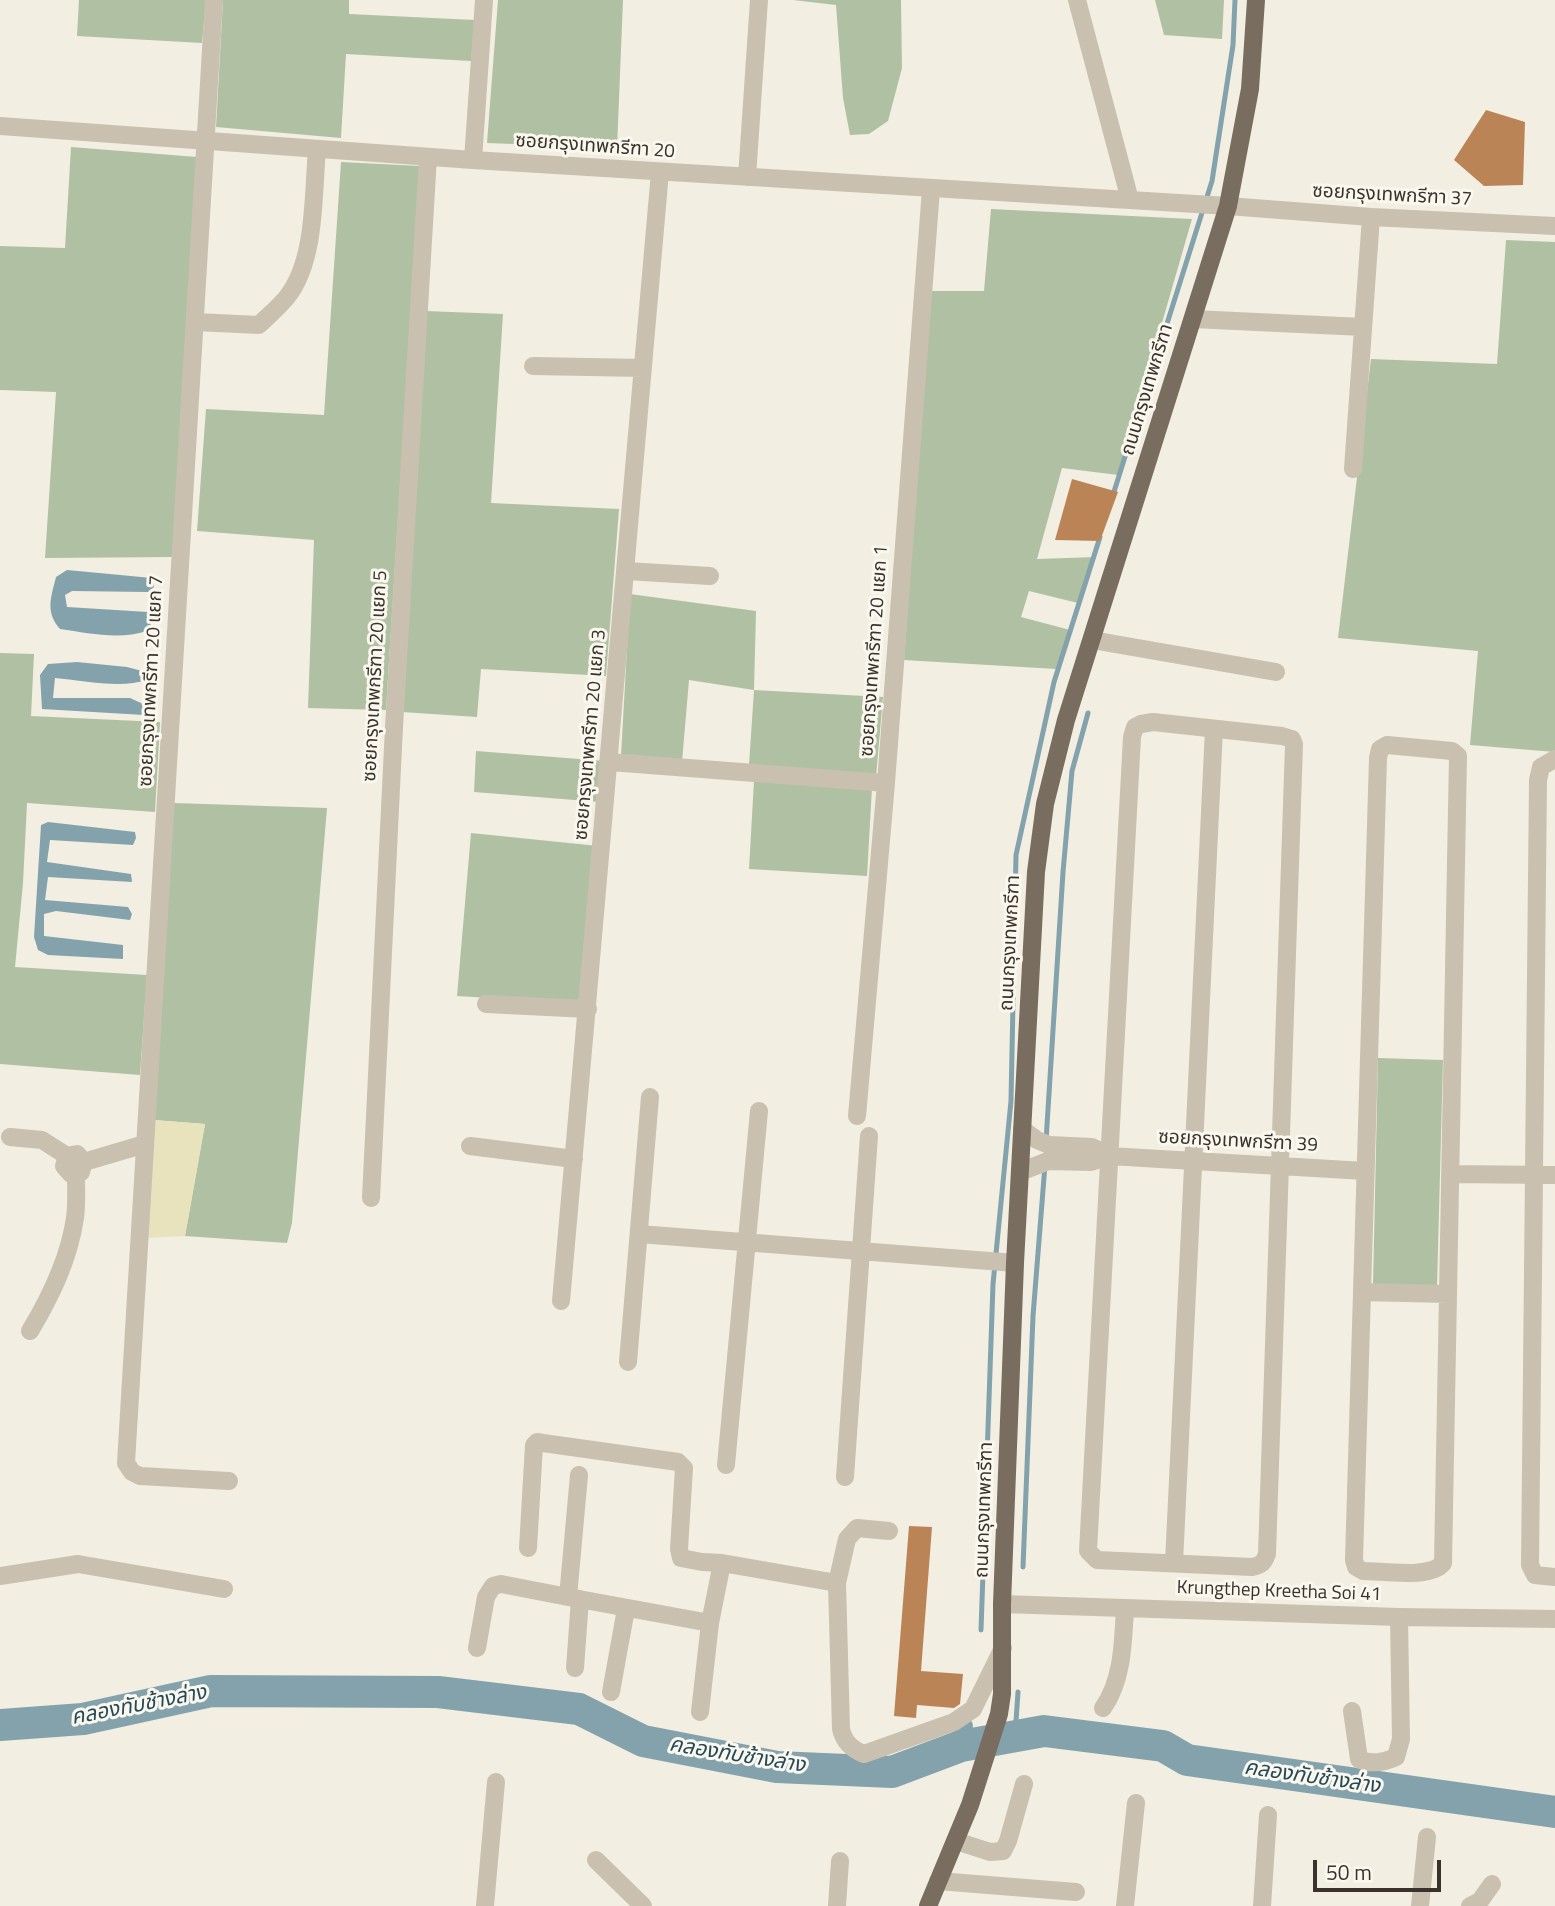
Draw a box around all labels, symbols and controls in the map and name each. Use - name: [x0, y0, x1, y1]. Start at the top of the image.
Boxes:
- street label: ซอยกรุงเทพกรีฑา 20: [515, 130, 675, 164]
- street label: ซอยกรุงเทพกรีฑา 37: [1312, 180, 1472, 212]
- street label: ถนนกรุงเทพกรีฑา: [1117, 322, 1179, 458]
- street label: ซอยกรุงเทพกรีฑา 20 แยก 1: [856, 545, 894, 757]
- street label: ซอยกรุงเทพกรีฑา 20 แยก 5: [359, 570, 393, 782]
- street label: ซอยกรุงเทพกรีฑา 20 แยก 7: [135, 575, 169, 787]
- street label: ซอยกรุงเทพกรีฑา 20 แยก 3: [570, 629, 612, 841]
- street label: ถนนกรุงเทพกรีฑา: [996, 874, 1026, 1012]
- street label: ซอยกรุงเทพกรีฑา 39: [1158, 1126, 1318, 1158]
- street label: ถนนกรุงเทพกรีฑา: [971, 1442, 999, 1578]
- street label: Krungthep Kreetha Soi 41: [1176, 1577, 1382, 1607]
- water label: คลองทับช้างล่าง: [69, 1681, 209, 1731]
- water label: คลองทับช้างล่าง: [667, 1733, 807, 1779]
- water label: คลองทับช้างล่าง: [1242, 1756, 1382, 1800]
- scale bar: [1317, 1846, 1445, 1890]
- text: 50 m: [1326, 1856, 1372, 1888]

